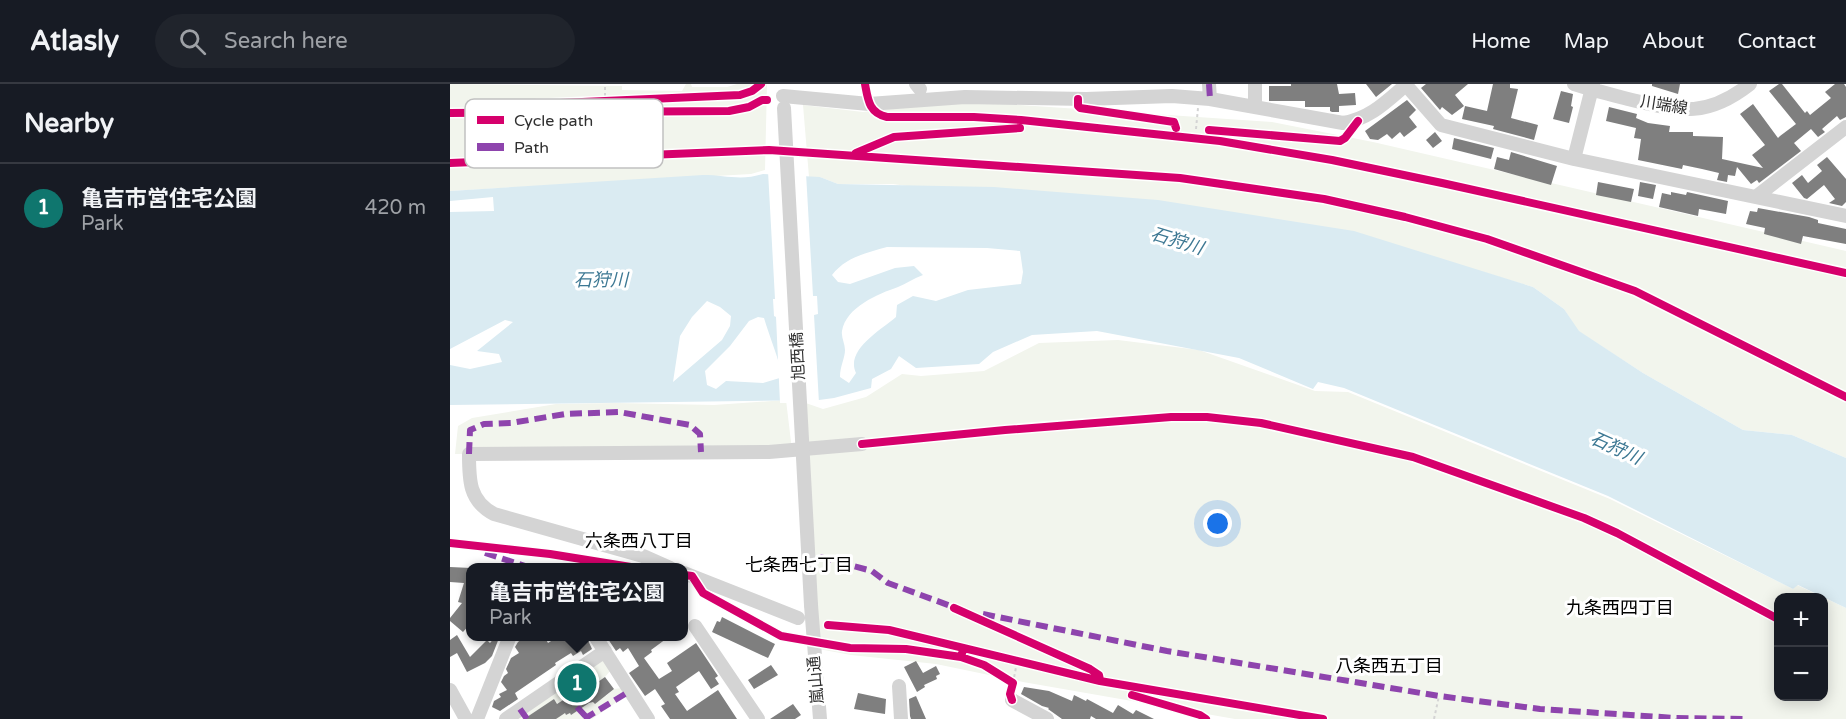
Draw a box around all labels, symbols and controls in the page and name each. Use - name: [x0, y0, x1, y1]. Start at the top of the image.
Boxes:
- search box: [155, 14, 575, 68]
- text: Atlasly: [30, 24, 119, 58]
- icon: search: [176, 25, 209, 58]
- text: Search here: [224, 28, 348, 54]
- text: Home: [1471, 29, 1531, 54]
- text: Map: [1564, 29, 1609, 54]
- text: About: [1642, 29, 1704, 54]
- text: Contact: [1737, 29, 1816, 54]
- street label: 川端線: [1639, 91, 1689, 119]
- legend: [465, 99, 663, 168]
- text: Nearby: [24, 108, 114, 139]
- text: Cycle path: [514, 111, 593, 131]
- text: Path: [514, 138, 549, 158]
- text: 亀吉市営住宅公園: [81, 186, 257, 212]
- text: 1: [37, 196, 50, 220]
- text: 420 m: [365, 196, 426, 220]
- text: Park: [81, 212, 124, 236]
- water label: 石狩川: [1148, 223, 1208, 260]
- water label: 石狩川: [574, 269, 630, 291]
- street label: 旭西橋: [787, 332, 809, 380]
- water label: 石狩川: [1587, 427, 1647, 470]
- your location: [1203, 509, 1232, 538]
- district label: 六条西八丁目: [585, 530, 693, 552]
- district label: 七条西七丁目: [745, 554, 853, 576]
- popup: [466, 563, 688, 641]
- text: 亀吉市営住宅公園: [489, 580, 665, 606]
- map controls: [1774, 593, 1828, 701]
- button: +: [1774, 593, 1828, 647]
- district label: 九条西四丁目: [1566, 597, 1674, 619]
- text: Park: [489, 606, 532, 630]
- button: −: [1774, 647, 1828, 701]
- street label: 嵐山通: [804, 655, 828, 705]
- district label: 八条西五丁目: [1335, 655, 1443, 677]
- pin: 1: [558, 660, 596, 706]

